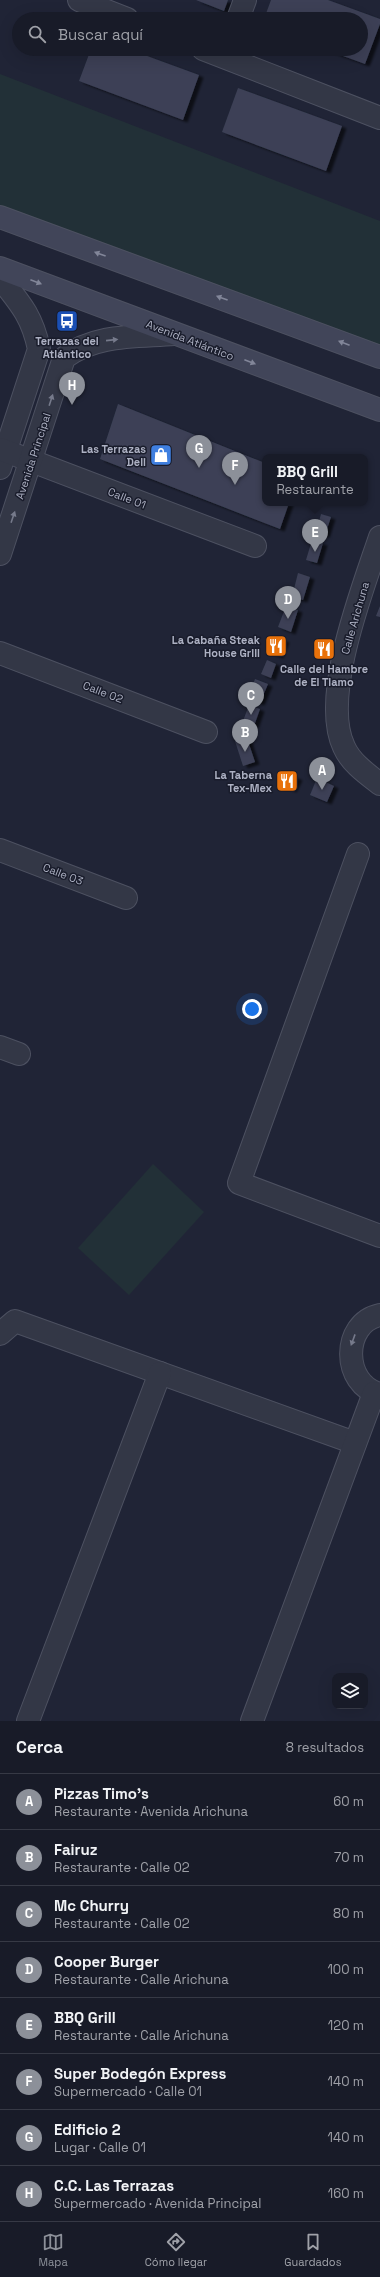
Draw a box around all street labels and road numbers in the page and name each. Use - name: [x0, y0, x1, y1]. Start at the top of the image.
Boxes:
- street label: Avenida Atlántico: [144, 317, 236, 363]
- street label: Avenida Principal: [12, 411, 54, 501]
- street label: Calle 01: [106, 484, 148, 512]
- street label: Calle Arichuna: [338, 579, 372, 656]
- street label: Calle 02: [81, 678, 125, 706]
- street label: Calle 03: [41, 860, 85, 888]

